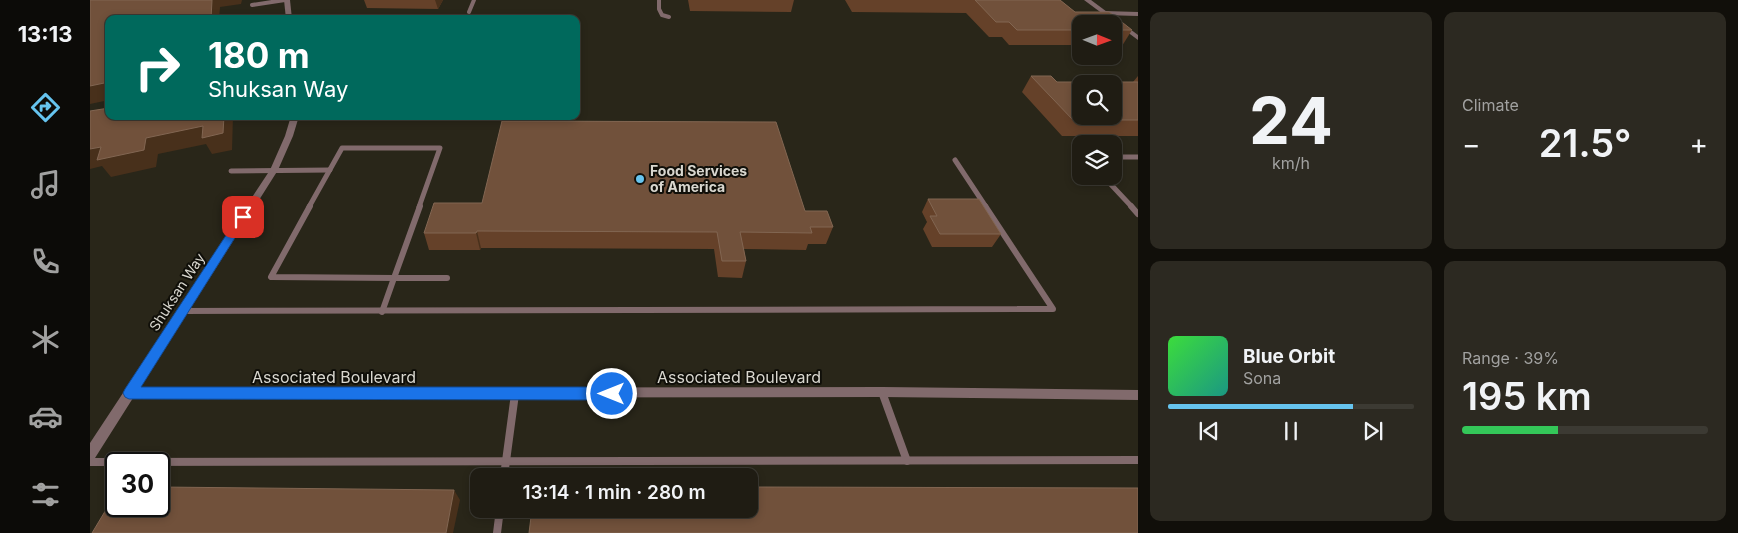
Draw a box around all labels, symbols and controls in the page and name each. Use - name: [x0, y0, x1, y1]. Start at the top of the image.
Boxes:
- north arrow: [1072, 15, 1122, 65]
- map controls: [1072, 15, 1122, 185]
- text: 13:13: [18, 21, 72, 47]
- text: 180 m: [208, 34, 310, 76]
- icon: right: [125, 35, 190, 100]
- button: search: [1072, 75, 1122, 125]
- text: Shuksan Way: [208, 76, 348, 102]
- text: 24: [1249, 81, 1333, 160]
- icon: directions: [28, 90, 63, 125]
- text: Climate: [1462, 95, 1519, 115]
- text: 21.5°: [1539, 120, 1631, 166]
- text: −: [1462, 127, 1481, 161]
- text: +: [1689, 127, 1708, 161]
- button: layers: [1072, 135, 1122, 185]
- text: km/h: [1272, 153, 1310, 173]
- place label: Food Services of America: [650, 162, 747, 195]
- icon: music: [28, 167, 63, 202]
- marker: Food Services of America: [634, 173, 646, 185]
- pin: [222, 196, 264, 238]
- icon: arrive: [229, 203, 257, 231]
- icon: phone: [28, 244, 63, 279]
- street label: Shuksan Way: [145, 250, 208, 334]
- icon: climate: [28, 322, 63, 357]
- text: Blue Orbit: [1243, 345, 1335, 368]
- text: Range · 39%: [1462, 348, 1559, 368]
- street label: Associated Boulevard: [252, 367, 416, 387]
- position arrow: [585, 367, 637, 419]
- street label: Associated Boulevard: [657, 367, 821, 387]
- text: Sona: [1243, 368, 1281, 388]
- text: 195 km: [1462, 373, 1592, 419]
- icon: car: [28, 399, 63, 434]
- icon: previous: [1195, 417, 1223, 445]
- icon: pause: [1277, 417, 1305, 445]
- icon: next: [1359, 417, 1387, 445]
- speed limit sign: 30: [105, 452, 170, 517]
- icon: filters: [28, 477, 63, 512]
- text: 13:14 · 1 min · 280 m: [522, 481, 706, 504]

